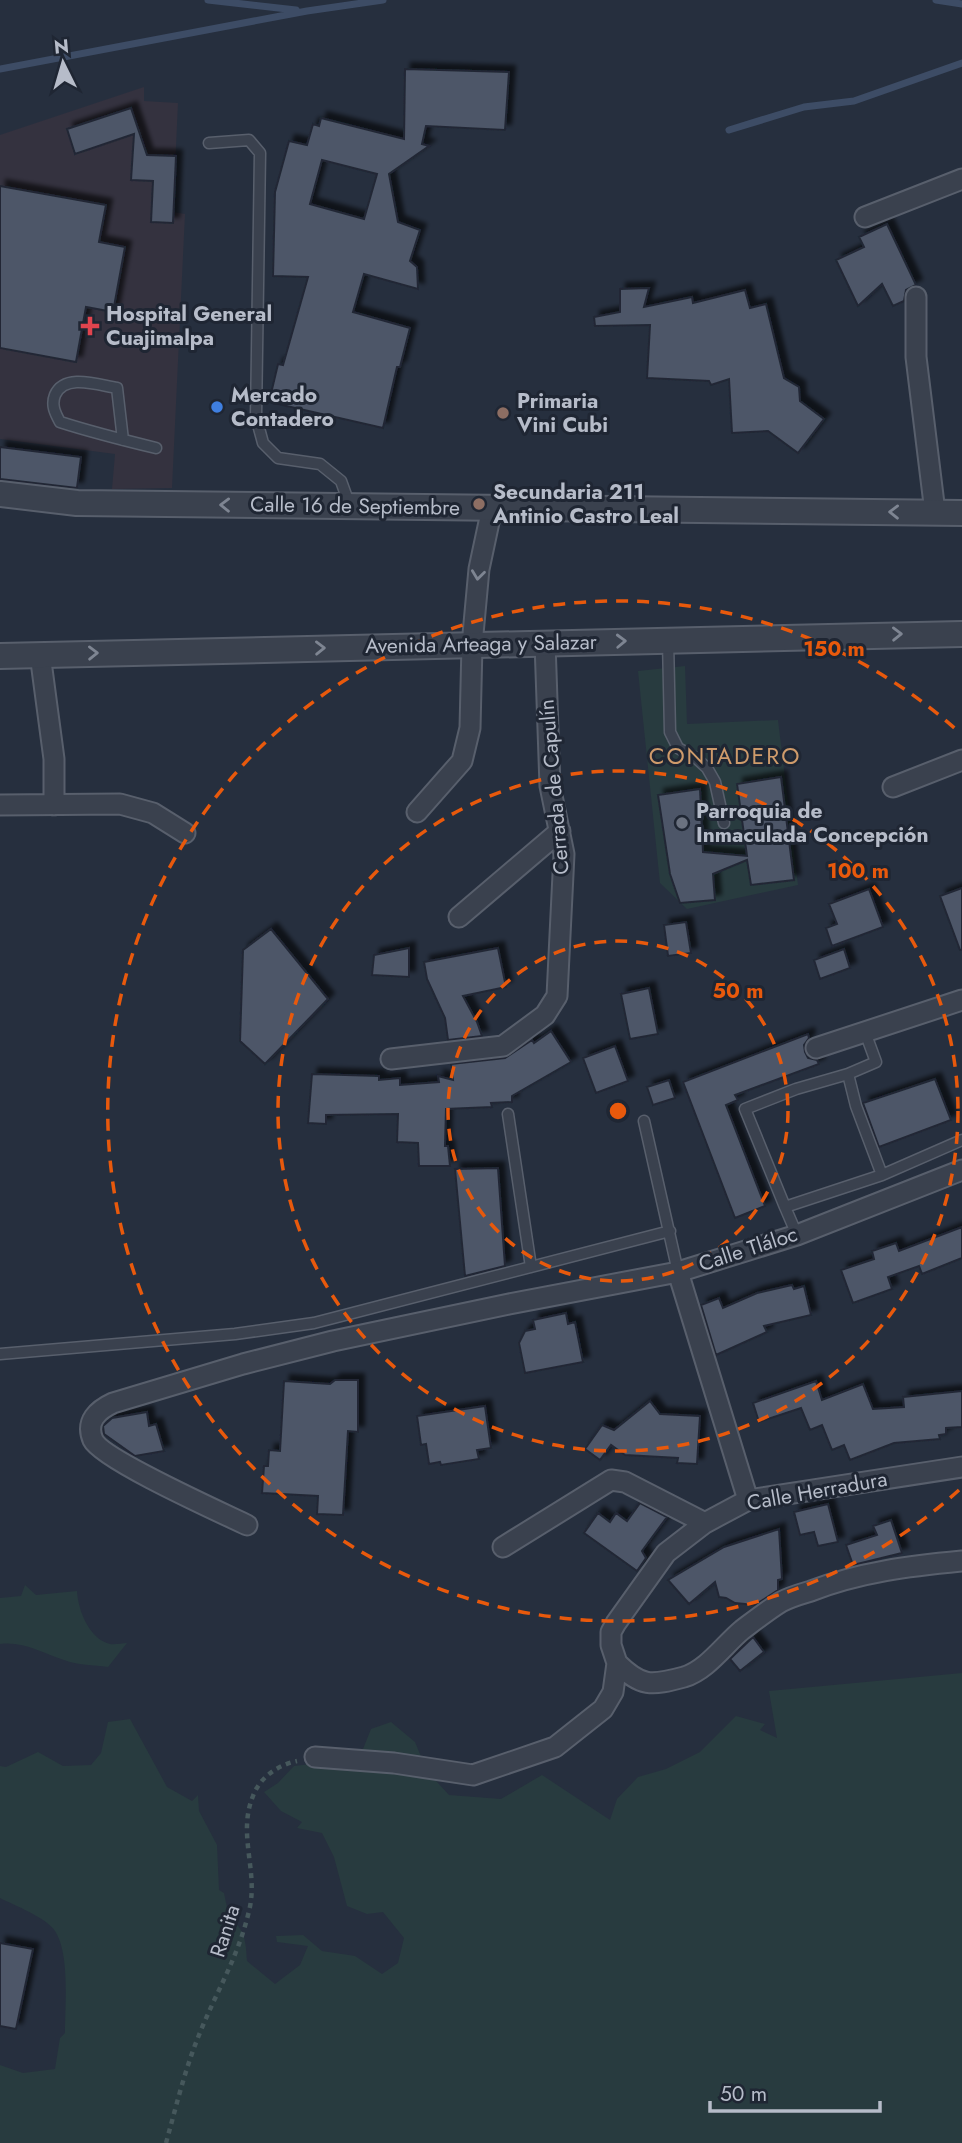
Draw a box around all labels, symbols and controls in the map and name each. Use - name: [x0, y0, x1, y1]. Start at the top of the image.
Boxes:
- north arrow: [28, 28, 98, 98]
- text: N: [53, 32, 70, 61]
- place label: Hospital General Cuajimalpa: [106, 299, 272, 353]
- marker: Hospital General Cuajimalpa: [80, 316, 100, 336]
- place label: Mercado Contadero: [231, 380, 334, 434]
- place label: Primaria Vini Cubi: [516, 386, 608, 440]
- marker: Mercado Contadero: [209, 399, 225, 415]
- marker: Primaria Vini Cubi: [495, 405, 511, 421]
- place label: Secundaria 211 Antinio Castro Leal: [492, 477, 679, 531]
- street label: Calle 16 de Septiembre: [250, 489, 460, 523]
- marker: Secundaria 211 Antinio Castro Leal: [471, 496, 487, 512]
- one-way arrow: [220, 497, 230, 513]
- one-way arrow: [888, 504, 899, 520]
- one-way arrow: [471, 569, 486, 580]
- street label: Avenida Arteaga y Salazar: [365, 627, 598, 661]
- one-way arrow: [892, 627, 903, 642]
- one-way arrow: [616, 633, 627, 648]
- text: 150 m: [803, 634, 865, 664]
- one-way arrow: [315, 641, 326, 656]
- one-way arrow: [88, 645, 98, 661]
- street label: Cerrada de Capulín: [531, 698, 577, 876]
- district label: CONTADERO: [649, 739, 801, 773]
- place label: Parroquia de Inmaculada Concepción: [696, 796, 929, 850]
- marker: Parroquia de Inmaculada Concepción: [674, 815, 690, 831]
- text: 100 m: [827, 856, 889, 886]
- text: 50 m: [713, 976, 763, 1006]
- centre of rings: [606, 1099, 630, 1123]
- street label: Calle Tláloc: [695, 1219, 801, 1279]
- street label: Calle Herradura: [745, 1464, 889, 1518]
- street label: Ranita: [202, 1901, 248, 1961]
- scale bar: [710, 2070, 880, 2114]
- text: 50 m: [720, 2079, 767, 2109]

